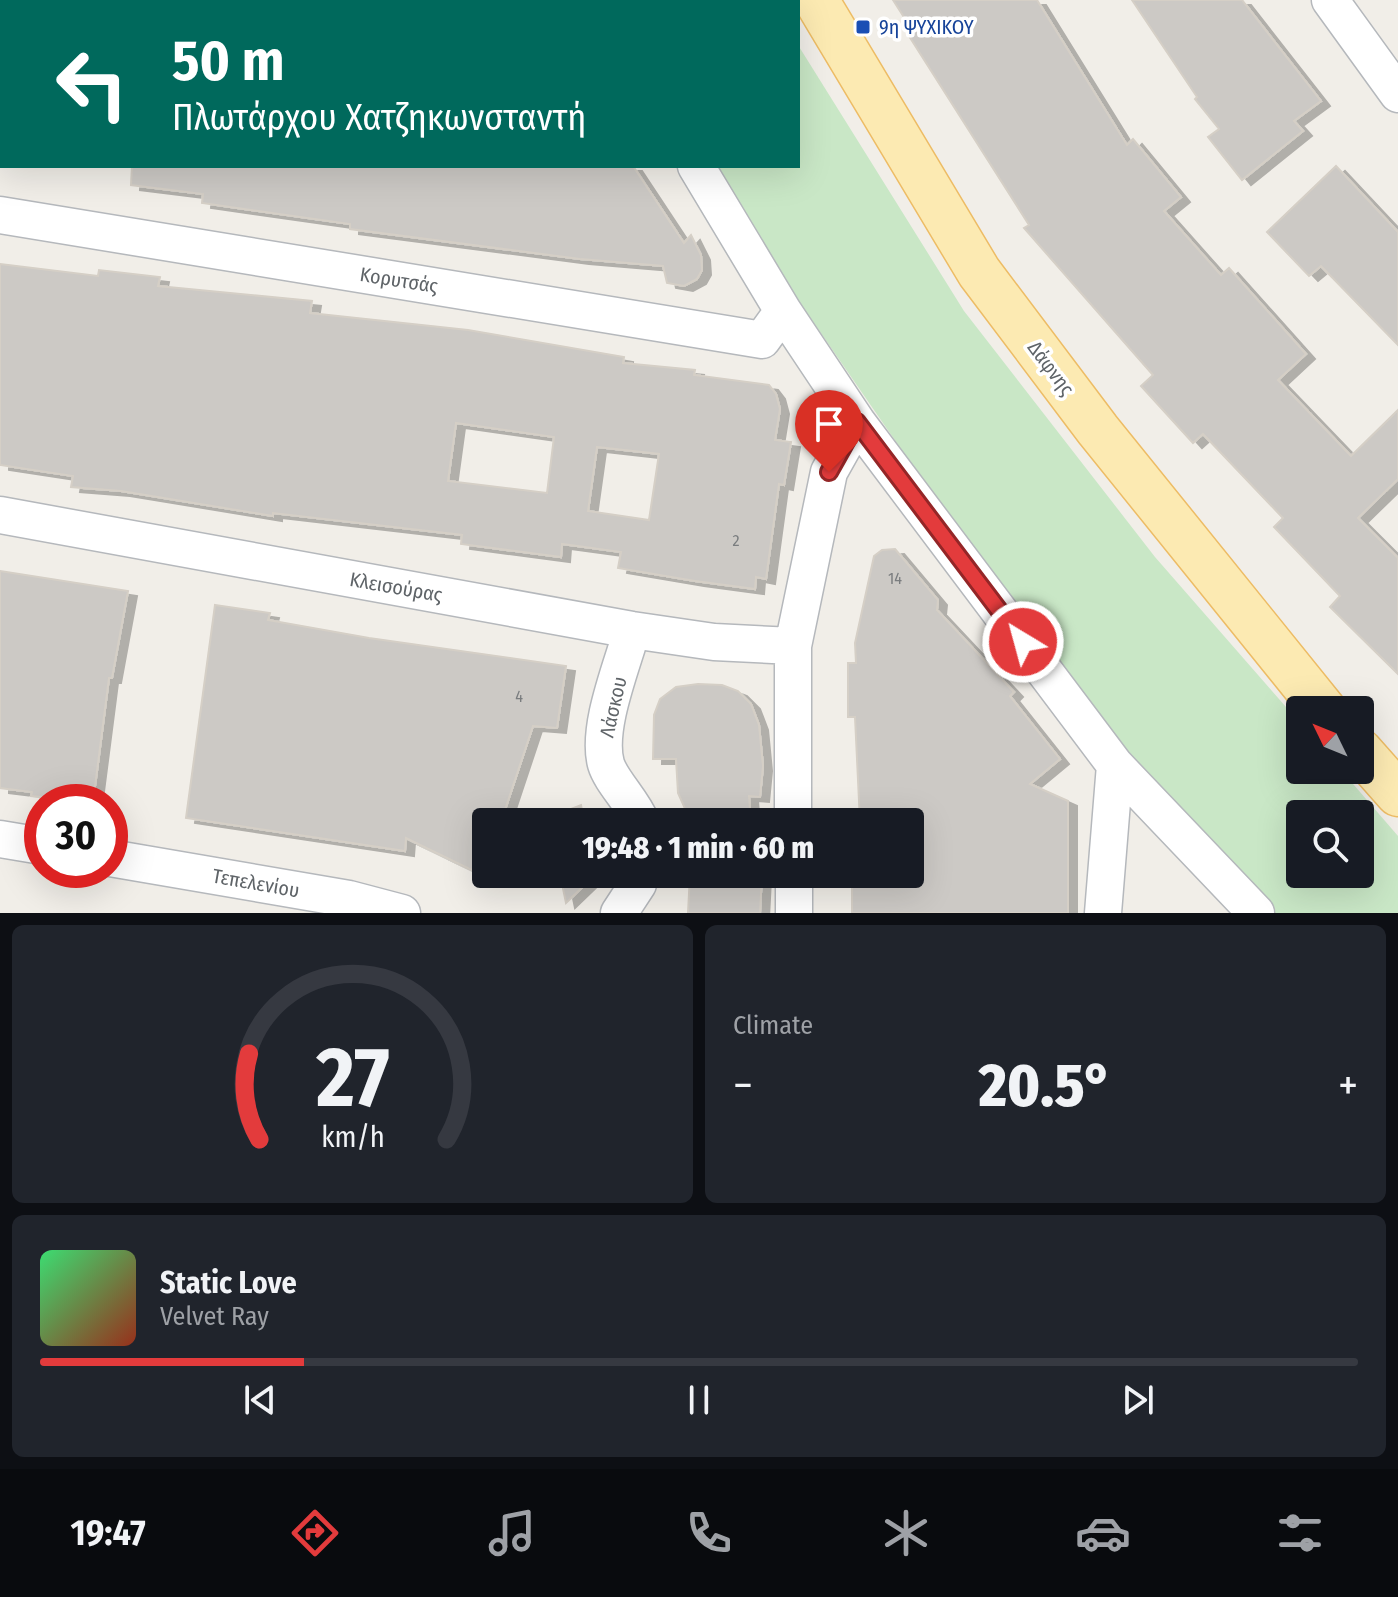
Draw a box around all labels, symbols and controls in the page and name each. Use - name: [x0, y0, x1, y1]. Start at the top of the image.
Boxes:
- place label: 9η ΨΥΧΙΚΟΥ: [879, 15, 974, 39]
- marker: 9η ΨΥΧΙΚΟΥ: [854, 18, 872, 36]
- text: 50 m: [172, 28, 284, 95]
- icon: left: [40, 32, 144, 136]
- text: Πλωτάρχου Χατζηκωνσταντή: [172, 96, 586, 140]
- street label: Κορυτσάς: [358, 262, 440, 298]
- street label: Δάφνης: [1023, 336, 1080, 401]
- pin: [795, 390, 863, 472]
- icon: arrive: [807, 402, 851, 446]
- house number: 2: [732, 531, 740, 550]
- street label: Κλεισούρας: [348, 567, 445, 607]
- house number: 14: [888, 569, 902, 588]
- position arrow: [981, 600, 1065, 684]
- street label: Λάσκου: [594, 674, 632, 740]
- house number: 4: [515, 687, 523, 706]
- north arrow: [1286, 696, 1374, 784]
- map controls: [1286, 696, 1374, 888]
- speed limit sign: 30: [24, 784, 128, 888]
- button: search: [1286, 800, 1374, 888]
- text: 19:48 · 1 min · 60 m: [582, 830, 814, 866]
- street label: Τεπελενίου: [211, 864, 301, 902]
- text: Climate: [733, 1010, 813, 1041]
- text: 27: [315, 1028, 389, 1128]
- text: 20.5°: [979, 1050, 1112, 1122]
- text: −: [733, 1059, 753, 1112]
- text: +: [1338, 1059, 1358, 1112]
- text: km/h: [321, 1120, 384, 1155]
- text: Static Love: [160, 1265, 297, 1301]
- text: Velvet Ray: [160, 1301, 269, 1332]
- icon: previous: [238, 1378, 282, 1422]
- icon: pause: [677, 1378, 721, 1422]
- icon: next: [1116, 1378, 1160, 1422]
- icon: directions: [287, 1505, 343, 1561]
- icon: music: [484, 1505, 540, 1561]
- icon: phone: [681, 1505, 737, 1561]
- icon: climate: [878, 1505, 934, 1561]
- icon: car: [1075, 1505, 1131, 1561]
- icon: filters: [1272, 1505, 1328, 1561]
- text: 19:47: [71, 1511, 146, 1555]

